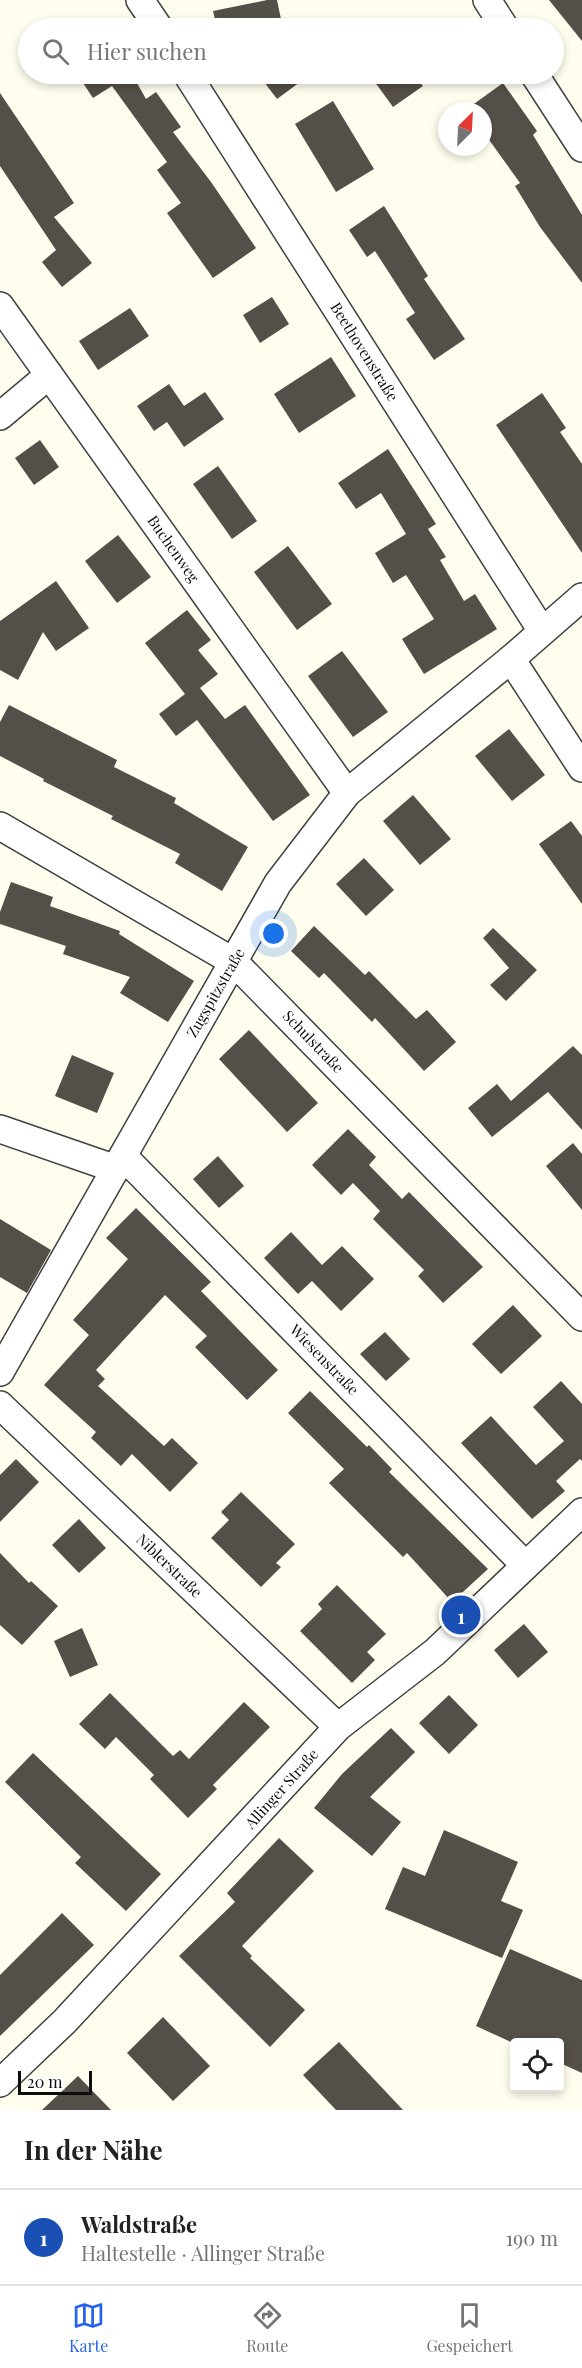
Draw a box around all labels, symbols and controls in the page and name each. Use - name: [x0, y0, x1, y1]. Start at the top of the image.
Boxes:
- search box: [18, 18, 564, 84]
- icon: search: [39, 35, 72, 68]
- text: Hier suchen: [87, 36, 207, 66]
- north arrow: [438, 102, 492, 156]
- street label: Beethovenstraße: [326, 298, 403, 405]
- street label: Buchenweg: [143, 511, 204, 586]
- your location: [259, 919, 288, 948]
- street label: Zugspitzstraße: [181, 944, 249, 1041]
- street label: Schulstraße: [279, 1006, 349, 1077]
- street label: Wiesenstraße: [285, 1319, 364, 1399]
- street label: Niblerstraße: [133, 1529, 207, 1602]
- pin: 1: [442, 1592, 480, 1638]
- street label: Allinger Straße: [240, 1744, 322, 1833]
- map controls: [510, 2038, 564, 2092]
- button: locate: [510, 2038, 564, 2092]
- scale bar: [18, 2068, 92, 2096]
- text: 20 m: [27, 2071, 62, 2092]
- text: In der Nähe: [24, 2132, 163, 2167]
- text: Waldstraße: [81, 2209, 197, 2239]
- text: 1: [40, 2224, 47, 2251]
- text: 190 m: [506, 2224, 558, 2251]
- text: Haltestelle · Allinger Straße: [81, 2239, 325, 2266]
- tab: Karte: [69, 2299, 108, 2356]
- tab: Route: [246, 2299, 288, 2356]
- tab: Gespeichert: [426, 2299, 513, 2356]

